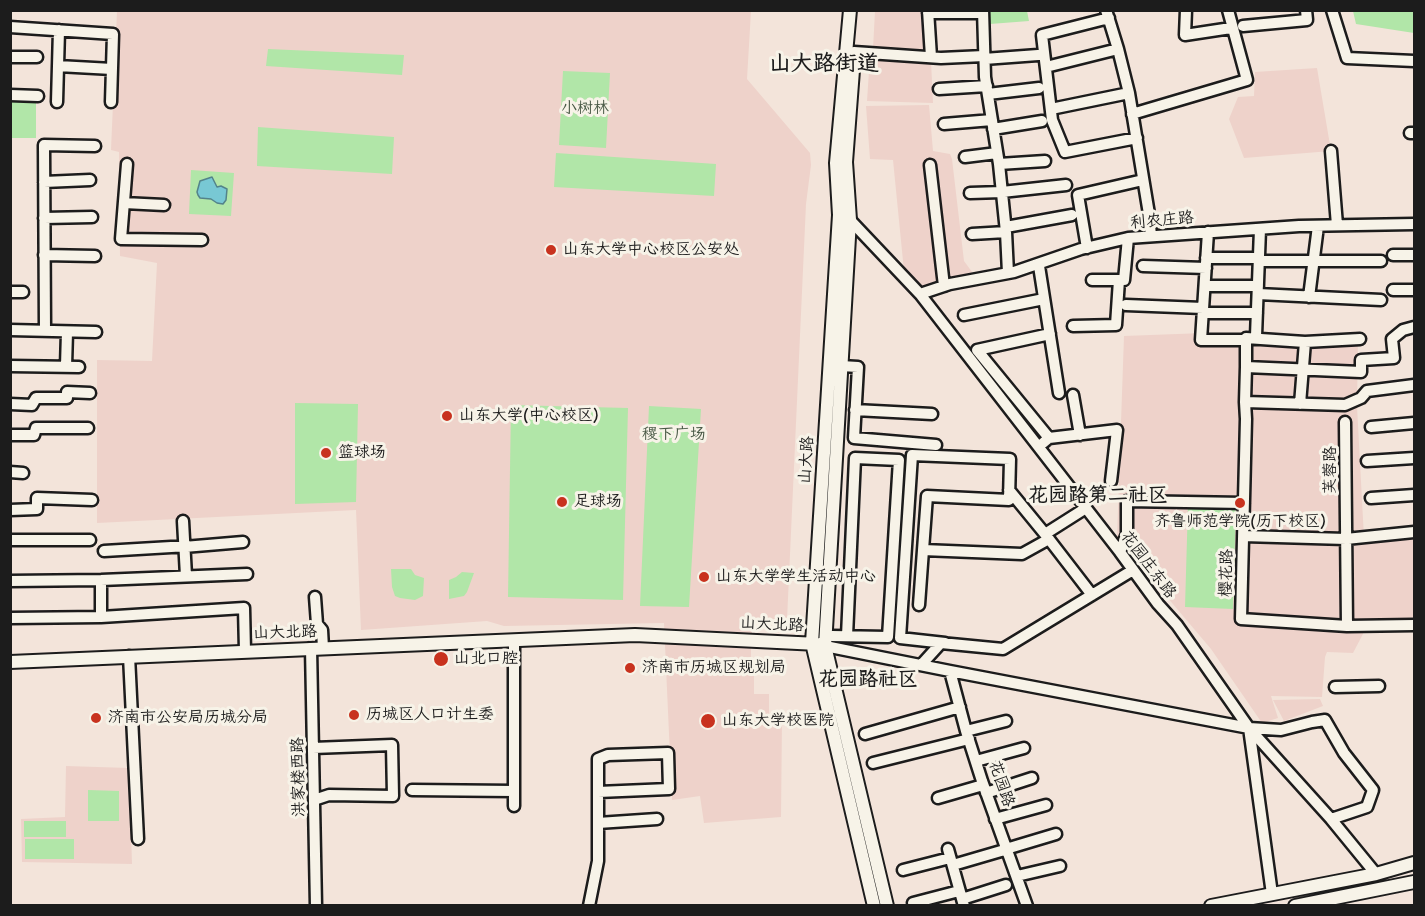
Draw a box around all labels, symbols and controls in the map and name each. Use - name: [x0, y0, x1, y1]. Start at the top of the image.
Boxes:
- district label: 山大路街道: [769, 51, 879, 77]
- park label: 小树林: [561, 99, 609, 119]
- street label: 利农庄路: [1129, 209, 1195, 233]
- place label: 山东大学中心校区公安处: [563, 240, 739, 260]
- marker: 山东大学中心校区公安处: [544, 243, 558, 257]
- place label: 山东大学(中心校区): [459, 406, 599, 426]
- marker: 山东大学(中心校区): [440, 409, 454, 423]
- park label: 稷下广场: [642, 425, 706, 445]
- street label: 山大路: [796, 435, 818, 485]
- place label: 篮球场: [338, 443, 386, 463]
- marker: 篮球场: [319, 446, 333, 460]
- street label: 芙蓉路: [1321, 446, 1341, 494]
- district label: 花园路第二社区: [1028, 484, 1168, 508]
- place label: 足球场: [574, 492, 622, 512]
- marker: 足球场: [555, 495, 569, 509]
- marker: 齐鲁师范学院(历下校区): [1233, 496, 1247, 510]
- place label: 齐鲁师范学院(历下校区): [1154, 512, 1326, 532]
- street label: 花园庄东路: [1116, 527, 1180, 603]
- street label: 樱花路: [1217, 549, 1237, 597]
- place label: 山东大学学生活动中心: [716, 567, 876, 587]
- marker: 山东大学学生活动中心: [697, 570, 711, 584]
- street label: 山大北路: [740, 614, 804, 636]
- street label: 山大北路: [253, 622, 317, 644]
- place label: 山北口腔: [454, 649, 518, 669]
- marker: 山北口腔: [432, 650, 450, 668]
- place label: 济南市历城区规划局: [642, 658, 786, 678]
- marker: 济南市历城区规划局: [623, 661, 637, 675]
- district label: 花园路社区: [818, 668, 918, 692]
- place label: 历城区人口计生委: [366, 705, 494, 725]
- place label: 济南市公安局历城分局: [108, 708, 268, 728]
- marker: 历城区人口计生委: [347, 708, 361, 722]
- marker: 济南市公安局历城分局: [89, 711, 103, 725]
- place label: 山东大学校医院: [722, 711, 834, 731]
- marker: 山东大学校医院: [699, 712, 717, 730]
- street label: 洪家楼西路: [289, 737, 309, 817]
- street label: 花园路: [984, 758, 1018, 810]

